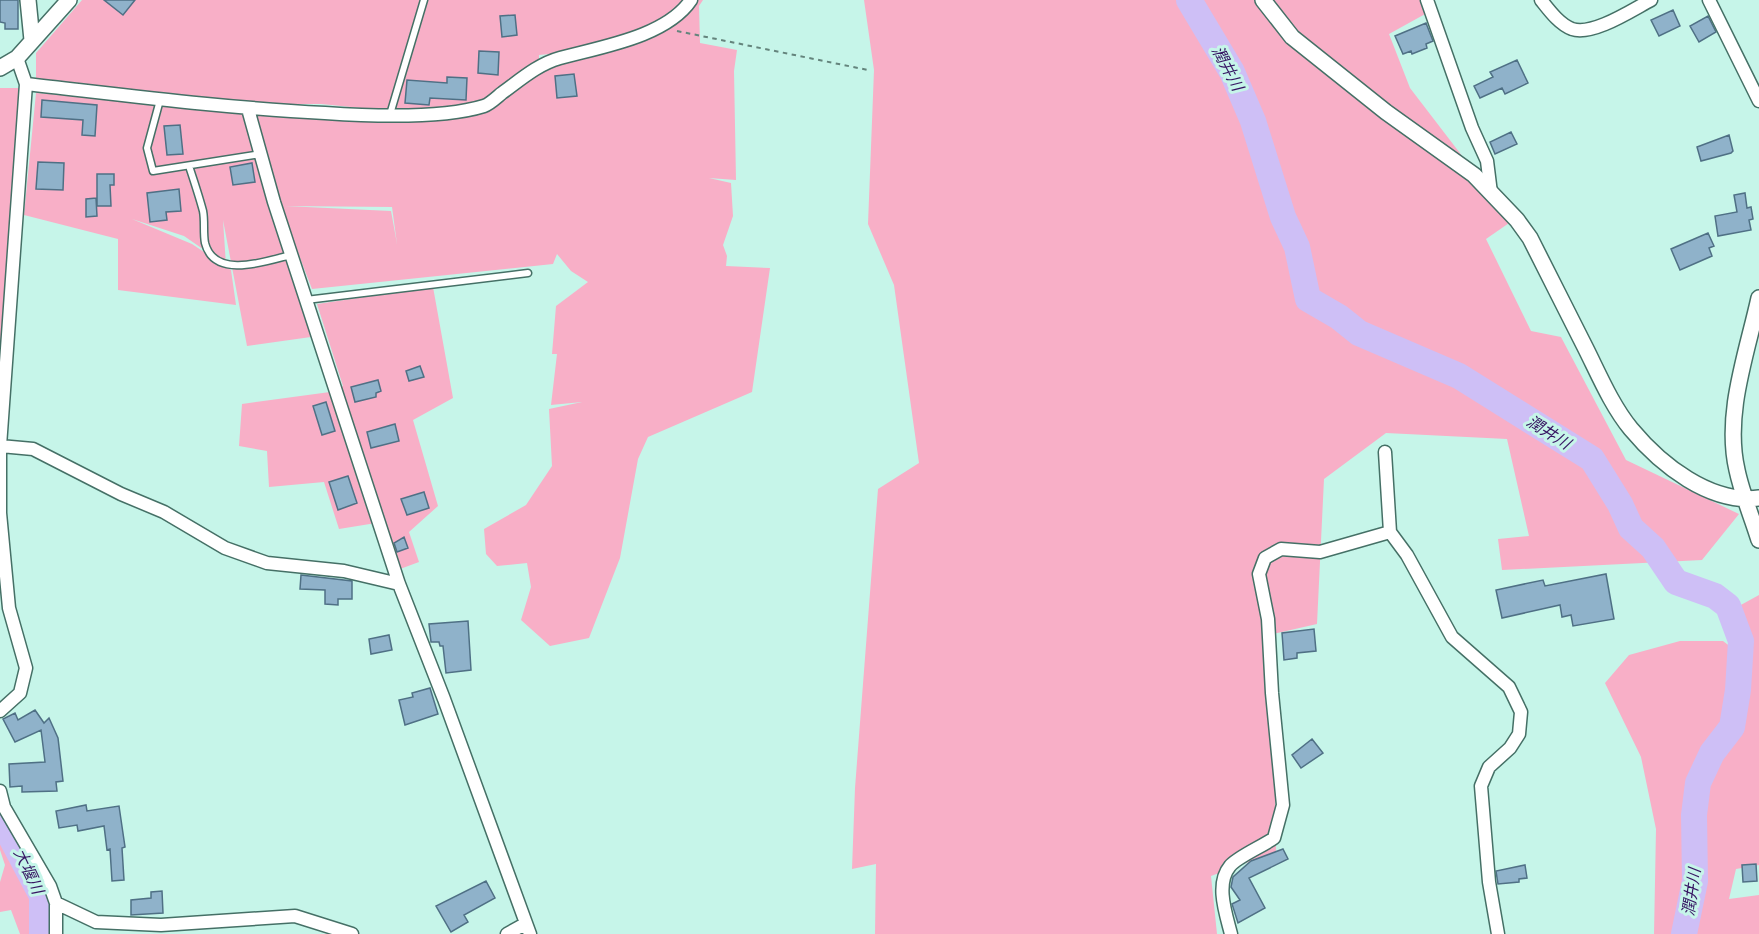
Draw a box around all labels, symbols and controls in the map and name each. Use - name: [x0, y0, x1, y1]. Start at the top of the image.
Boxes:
- water label: 潤井川: [1208, 42, 1249, 96]
- water label: 潤井川: [1523, 411, 1576, 454]
- water label: 大堰川: [10, 845, 49, 899]
- water label: 潤井川: [1678, 865, 1705, 917]

